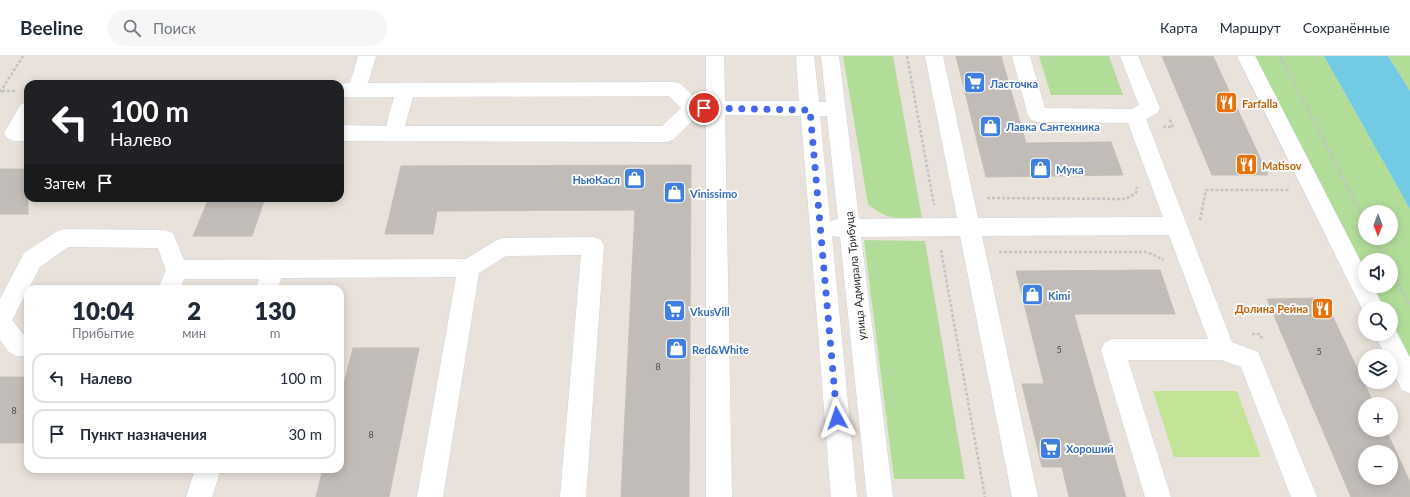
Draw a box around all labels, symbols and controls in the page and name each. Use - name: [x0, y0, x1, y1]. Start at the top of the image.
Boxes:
- search box: [107, 10, 387, 46]
- text: Beeline: [20, 16, 83, 39]
- icon: search: [121, 17, 143, 39]
- text: Поиск: [153, 19, 196, 37]
- text: Карта: [1160, 19, 1198, 36]
- text: Маршрут: [1220, 19, 1281, 36]
- text: Сохранённые: [1303, 19, 1390, 36]
- supermarket icon: Ласточка: [961, 70, 987, 96]
- place label: Ласточка: [989, 77, 1038, 90]
- restaurant icon: Farfalla: [1213, 90, 1239, 116]
- pin: [687, 91, 721, 125]
- text: 100 m: [110, 94, 189, 128]
- icon: left: [44, 96, 96, 148]
- icon: arrive: [693, 97, 715, 119]
- place label: Farfalla: [1242, 97, 1278, 110]
- shop icon: Лавка Сантехника: [977, 113, 1003, 139]
- place label: Лавка Сантехника: [1005, 120, 1100, 133]
- text: Налево: [110, 128, 172, 150]
- restaurant icon: Matisov: [1233, 152, 1259, 178]
- shop icon: Мука: [1028, 156, 1054, 182]
- place label: Matisov: [1262, 159, 1302, 172]
- place label: Мука: [1056, 163, 1084, 176]
- shop icon: НьюКасл: [622, 166, 648, 192]
- icon: arrive: [94, 172, 116, 194]
- place label: НьюКасл: [572, 173, 620, 186]
- text: Затем: [44, 174, 86, 192]
- shop icon: Vinissimo: [661, 180, 687, 206]
- place label: Vinissimo: [689, 187, 737, 200]
- north arrow: [1358, 205, 1398, 245]
- map controls: [1358, 205, 1398, 485]
- street label: улица Адмирала Трибуца: [842, 211, 868, 341]
- button: sound: [1358, 253, 1398, 293]
- shop icon: Kimi: [1020, 282, 1046, 308]
- place label: Kimi: [1048, 289, 1071, 302]
- restaurant icon: Долина Рейна: [1310, 295, 1336, 321]
- text: 10:04: [72, 296, 134, 325]
- text: 2: [187, 296, 201, 325]
- text: 130: [254, 296, 296, 325]
- supermarket icon: VkusVill: [662, 298, 688, 324]
- button: search: [1358, 301, 1398, 341]
- place label: Долина Рейна: [1235, 302, 1308, 315]
- place label: VkusVill: [689, 305, 730, 318]
- text: Прибытие: [72, 325, 134, 341]
- text: мин: [182, 325, 206, 341]
- text: m: [270, 325, 280, 341]
- shop icon: Red&White: [664, 336, 690, 362]
- place label: Red&White: [692, 343, 749, 356]
- house number: 5: [1056, 344, 1062, 355]
- house number: 5: [1316, 346, 1322, 357]
- button: layers: [1358, 349, 1398, 389]
- house number: 8: [655, 361, 661, 372]
- icon: left: [46, 367, 68, 389]
- text: Налево: [80, 369, 132, 387]
- text: 100 m: [280, 369, 322, 387]
- position arrow: [816, 397, 858, 439]
- button: +: [1358, 397, 1398, 437]
- house number: 8: [11, 405, 17, 416]
- icon: arrive: [46, 423, 68, 445]
- text: Пункт назначения: [80, 425, 207, 443]
- text: 30 m: [288, 425, 322, 443]
- house number: 8: [368, 429, 374, 440]
- supermarket icon: Хороший: [1038, 435, 1064, 461]
- place label: Хороший: [1066, 442, 1114, 455]
- button: −: [1358, 445, 1398, 485]

